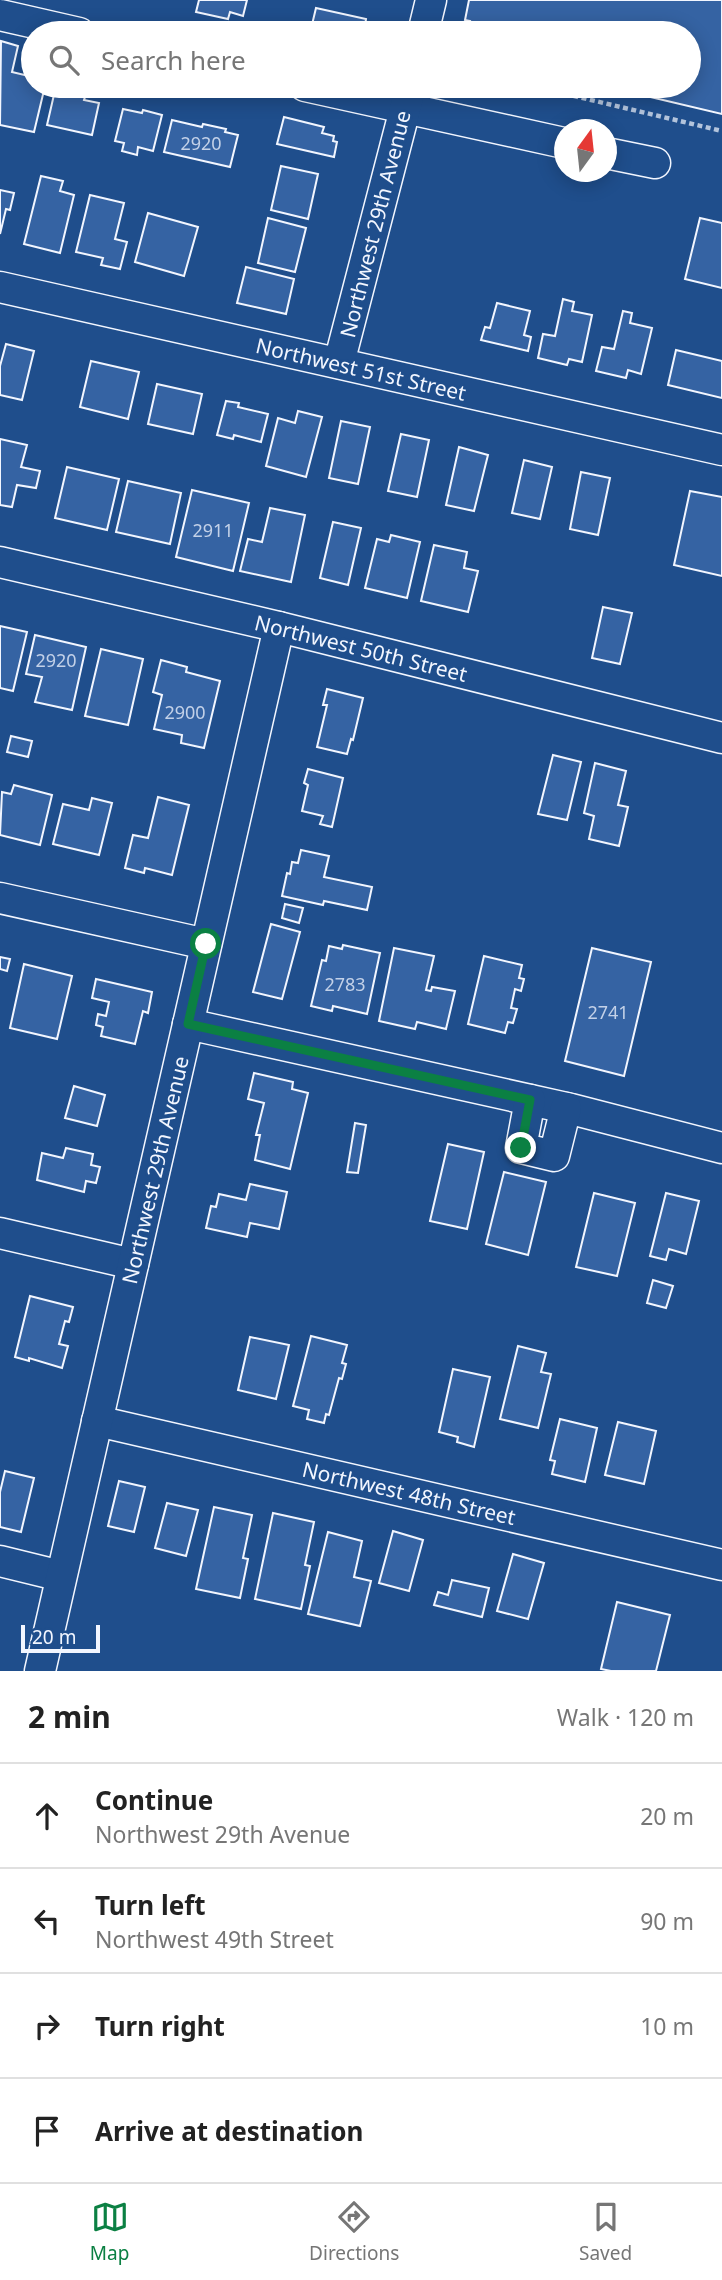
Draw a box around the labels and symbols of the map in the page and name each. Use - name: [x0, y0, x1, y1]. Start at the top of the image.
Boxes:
- street label: Northwest 29th Avenue: [333, 108, 417, 340]
- north arrow: [554, 119, 617, 182]
- house number: 2920: [180, 131, 222, 155]
- street label: Northwest 51st Street: [253, 331, 469, 407]
- house number: 2911: [192, 518, 234, 542]
- street label: Northwest 50th Street: [252, 608, 471, 688]
- house number: 2920: [35, 648, 77, 672]
- house number: 2900: [164, 700, 206, 724]
- route start: [190, 928, 221, 959]
- house number: 2783: [324, 972, 366, 996]
- house number: 2741: [587, 1000, 629, 1024]
- street label: Northwest 29th Avenue: [115, 1053, 195, 1287]
- route end: [505, 1132, 536, 1163]
- street label: Northwest 48th Street: [300, 1455, 519, 1531]
- scale bar: [21, 1622, 100, 1654]

